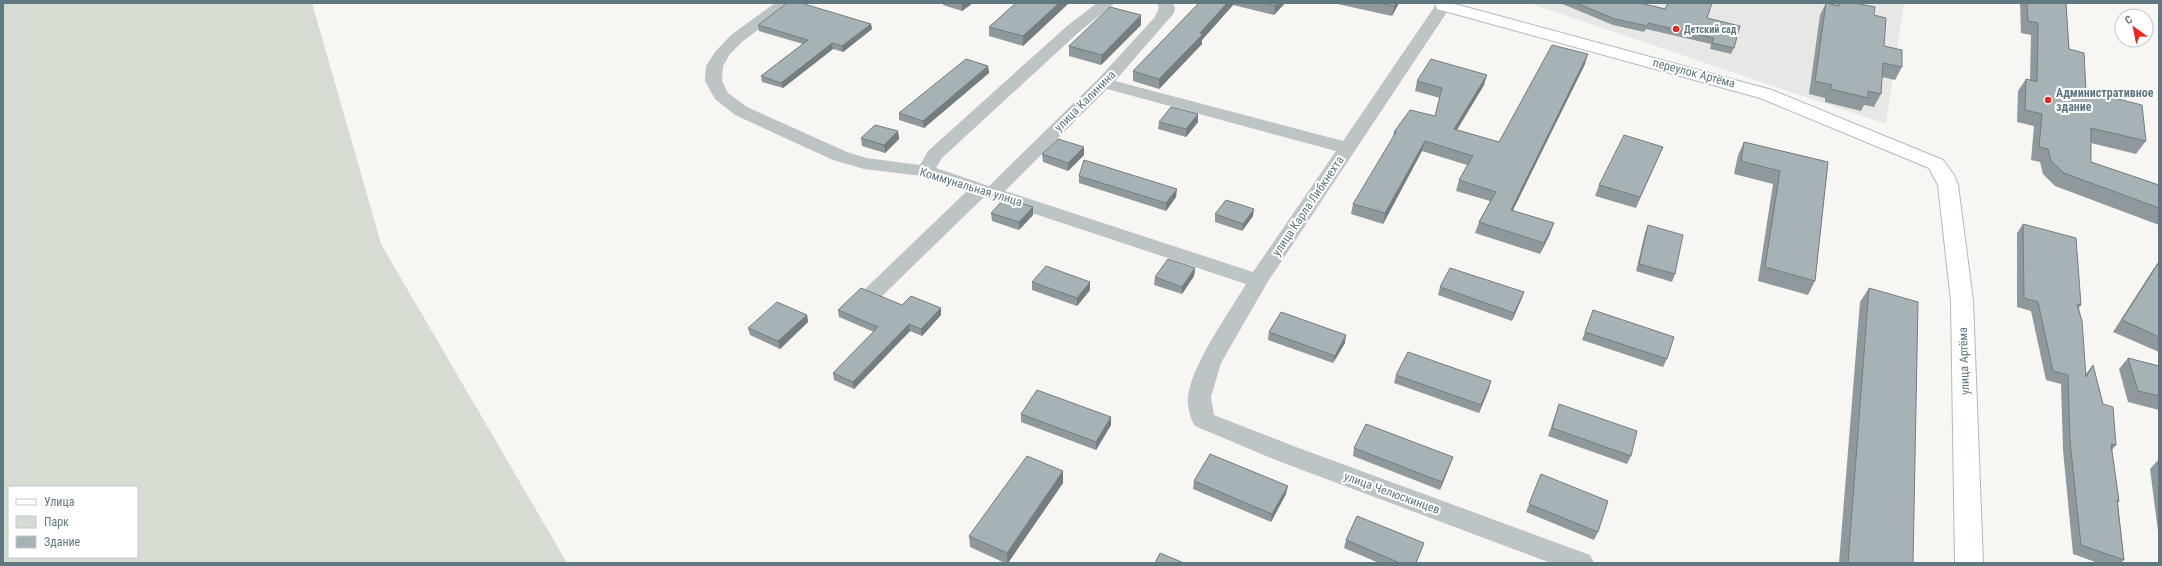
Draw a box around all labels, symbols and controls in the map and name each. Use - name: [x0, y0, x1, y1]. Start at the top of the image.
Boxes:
- north arrow: [2114, 8, 2154, 48]
- text: С: [2123, 13, 2135, 27]
- marker: Детский сад: [1671, 24, 1681, 34]
- place label: Детский сад: [1684, 24, 1737, 35]
- street label: переулок Артёма: [1651, 55, 1737, 91]
- street label: улица Калинина: [1052, 67, 1119, 134]
- place label: Административное здание: [2056, 86, 2154, 114]
- marker: Административное здание: [2043, 95, 2053, 105]
- street label: улица Карла Либкнехта: [1269, 153, 1347, 259]
- street label: Коммунальная улица: [918, 165, 1024, 209]
- street label: улица Артёма: [1956, 327, 1972, 395]
- street label: улица Челюскинцев: [1342, 469, 1442, 517]
- legend: [8, 486, 138, 558]
- text: Улица: [44, 495, 75, 509]
- text: Парк: [44, 515, 69, 529]
- text: Здание: [44, 535, 81, 549]

